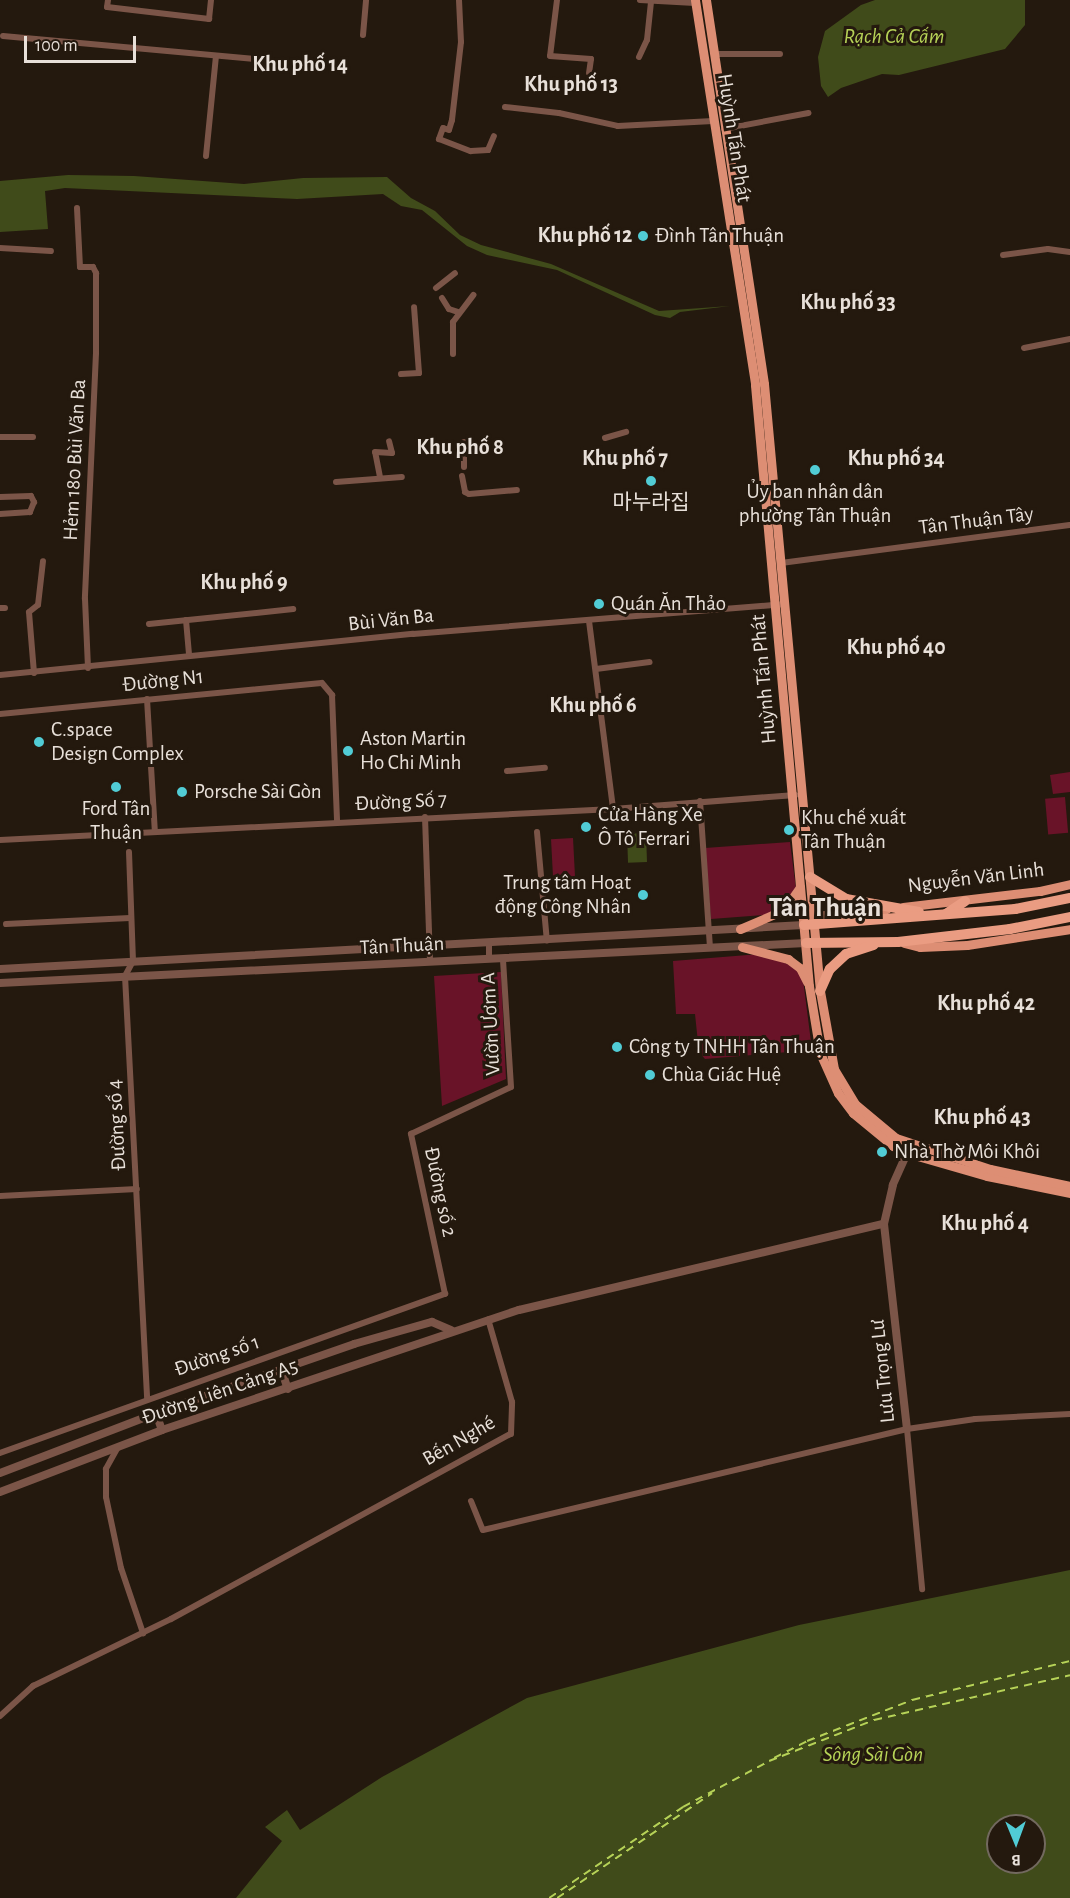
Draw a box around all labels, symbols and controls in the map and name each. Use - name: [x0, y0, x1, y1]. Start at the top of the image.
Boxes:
- scale bar: [27, 24, 140, 62]
- water label: Rạch Cả Cấm: [844, 24, 944, 50]
- text: 100 m: [35, 37, 78, 55]
- district label: Khu phố 14: [252, 52, 348, 78]
- district label: Khu phố 13: [524, 72, 618, 98]
- street label: Huỳnh Tấn Phát: [711, 72, 757, 204]
- district label: Khu phố 12: [538, 223, 632, 249]
- place label: Đình Tân Thuận: [655, 223, 784, 249]
- marker: Đình Tân Thuận: [636, 229, 650, 243]
- district label: Khu phố 33: [800, 290, 896, 316]
- street label: Hẻm 180 Bùi Văn Ba: [58, 379, 92, 541]
- district label: Khu phố 8: [416, 435, 504, 461]
- district label: Khu phố 7: [582, 446, 668, 472]
- district label: Khu phố 34: [847, 446, 945, 472]
- marker: Ủy ban nhân dân phường Tân Thuận: [808, 463, 822, 477]
- marker: 마누라집: [644, 474, 658, 488]
- place label: Ủy ban nhân dân phường Tân Thuận: [739, 479, 891, 529]
- place label: 마누라집: [612, 490, 690, 516]
- street label: Tân Thuận Tây: [917, 501, 1035, 541]
- district label: Khu phố 9: [200, 570, 288, 596]
- place label: Quán Ăn Thảo: [611, 591, 726, 617]
- marker: Quán Ăn Thảo: [592, 597, 606, 611]
- street label: Bùi Văn Ba: [347, 603, 435, 637]
- street label: Huỳnh Tấn Phát: [746, 613, 782, 745]
- district label: Khu phố 40: [846, 635, 946, 661]
- street label: Đường N1: [121, 664, 205, 698]
- district label: Khu phố 6: [549, 693, 637, 719]
- place label: C.space Design Complex: [51, 717, 184, 767]
- place label: Aston Martin Ho Chi Minh: [360, 726, 466, 776]
- marker: C.space Design Complex: [32, 735, 46, 749]
- marker: Aston Martin Ho Chi Minh: [341, 744, 355, 758]
- place label: Porsche Sài Gòn: [194, 779, 322, 805]
- marker: Ford Tân Thuận: [109, 780, 123, 794]
- marker: Porsche Sài Gòn: [175, 785, 189, 799]
- street label: Đường Số 7: [354, 787, 448, 817]
- place label: Ford Tân Thuận: [82, 796, 150, 846]
- place label: Cửa Hàng Xe Ô Tô Ferrari: [598, 802, 703, 852]
- place label: Khu chế xuất Tân Thuận: [801, 805, 906, 855]
- marker: Cửa Hàng Xe Ô Tô Ferrari: [579, 820, 593, 834]
- marker: Khu chế xuất Tân Thuận: [782, 823, 796, 837]
- street label: Nguyễn Văn Linh: [906, 857, 1046, 899]
- place label: Trung tâm Hoạt động Công Nhân: [495, 870, 631, 920]
- marker: Trung tâm Hoạt động Công Nhân: [636, 888, 650, 902]
- district label: Tân Thuận: [769, 892, 881, 924]
- street label: Tân Thuận: [359, 931, 445, 961]
- street label: Vườn Ươm A: [476, 972, 506, 1076]
- district label: Khu phố 42: [937, 991, 1035, 1017]
- place label: Công ty TNHH Tân Thuận: [629, 1034, 835, 1060]
- marker: Công ty TNHH Tân Thuận: [610, 1040, 624, 1054]
- place label: Chùa Giác Huệ: [662, 1062, 781, 1088]
- marker: Chùa Giác Huệ: [643, 1068, 657, 1082]
- street label: Đường số 4: [102, 1079, 132, 1171]
- district label: Khu phố 43: [933, 1105, 1031, 1131]
- place label: Nhà Thờ Môi Khôi: [894, 1139, 1040, 1165]
- street label: Đường số 2: [418, 1145, 462, 1239]
- marker: Nhà Thờ Môi Khôi: [875, 1145, 889, 1159]
- district label: Khu phố 4: [941, 1211, 1029, 1237]
- street label: Lưu Trọng Lư: [865, 1318, 901, 1424]
- street label: Đường số 1: [171, 1330, 263, 1382]
- street label: Đường Liên Cảng A5: [138, 1353, 302, 1431]
- street label: Bến Nghé: [418, 1410, 500, 1472]
- water label: Sông Sài Gòn: [823, 1742, 923, 1768]
- north arrow: [986, 1814, 1046, 1874]
- text: B: [1012, 1852, 1021, 1868]

